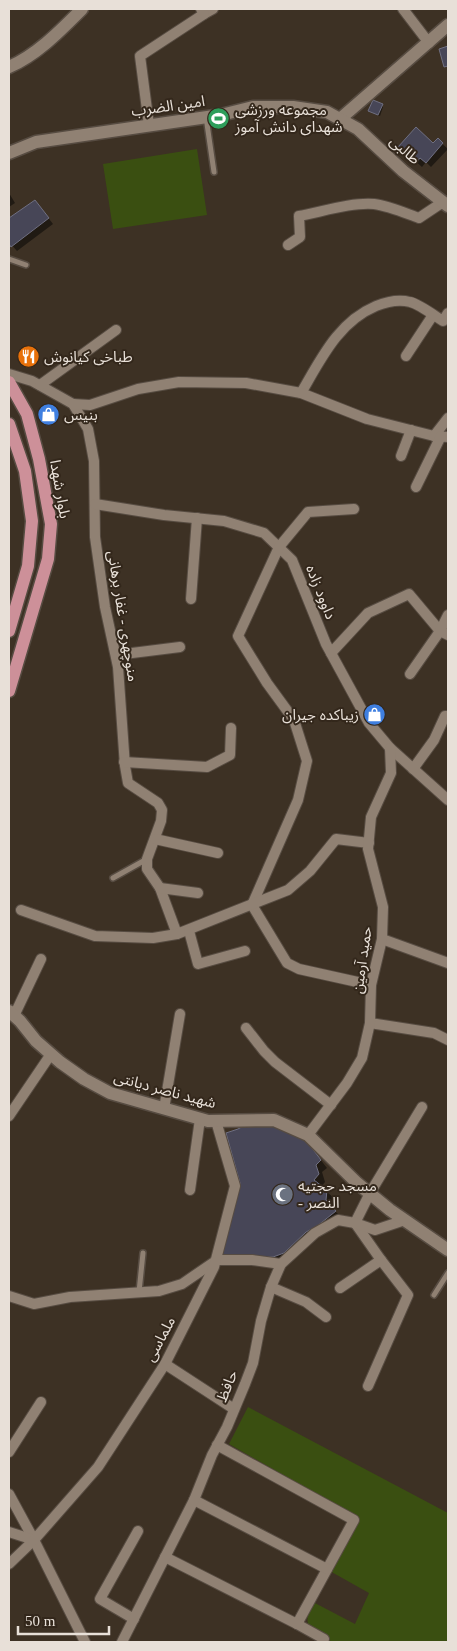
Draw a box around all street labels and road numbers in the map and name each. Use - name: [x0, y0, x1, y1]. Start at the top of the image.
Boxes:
- street label: امین الضرب: [130, 93, 206, 120]
- street label: طالبی: [386, 132, 423, 168]
- street label: بلوار شهدا: [46, 458, 73, 520]
- street label: منوچهری - غفار برهانی: [103, 549, 141, 683]
- street label: داوود زاده: [302, 563, 339, 622]
- street label: حمید آرمین: [349, 925, 376, 995]
- street label: شهید ناصر دیانتی: [112, 1069, 218, 1112]
- street label: ملماسی: [142, 1314, 179, 1365]
- street label: حافظ: [214, 1368, 241, 1404]

